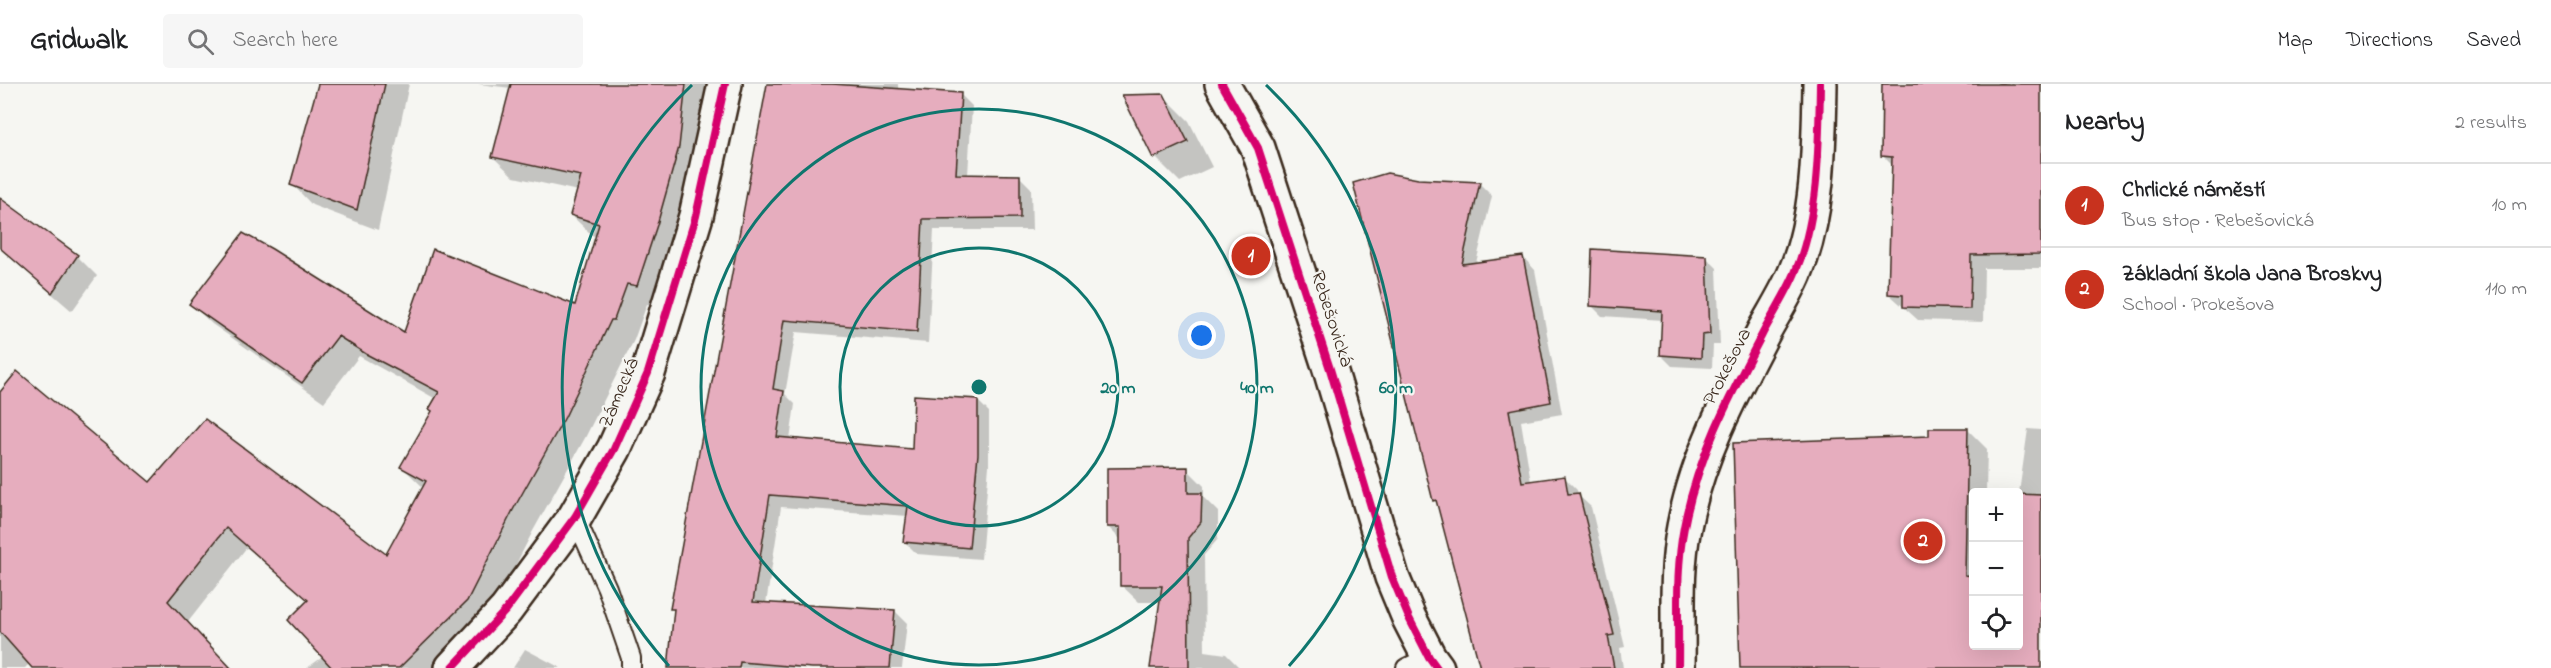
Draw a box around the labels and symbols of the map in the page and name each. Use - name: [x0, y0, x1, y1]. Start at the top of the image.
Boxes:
- pin: 1: [1232, 234, 1270, 279]
- street label: Rebešovická: [1302, 267, 1360, 371]
- your location: [1187, 321, 1216, 350]
- street label: Prokešova: [1696, 323, 1760, 411]
- street label: Zámecká: [592, 353, 648, 433]
- text: 20 m: [1099, 376, 1136, 402]
- text: 40 m: [1240, 376, 1274, 402]
- text: 60 m: [1379, 376, 1413, 402]
- centre of rings: [969, 377, 989, 397]
- pin: 2: [1904, 518, 1942, 564]

